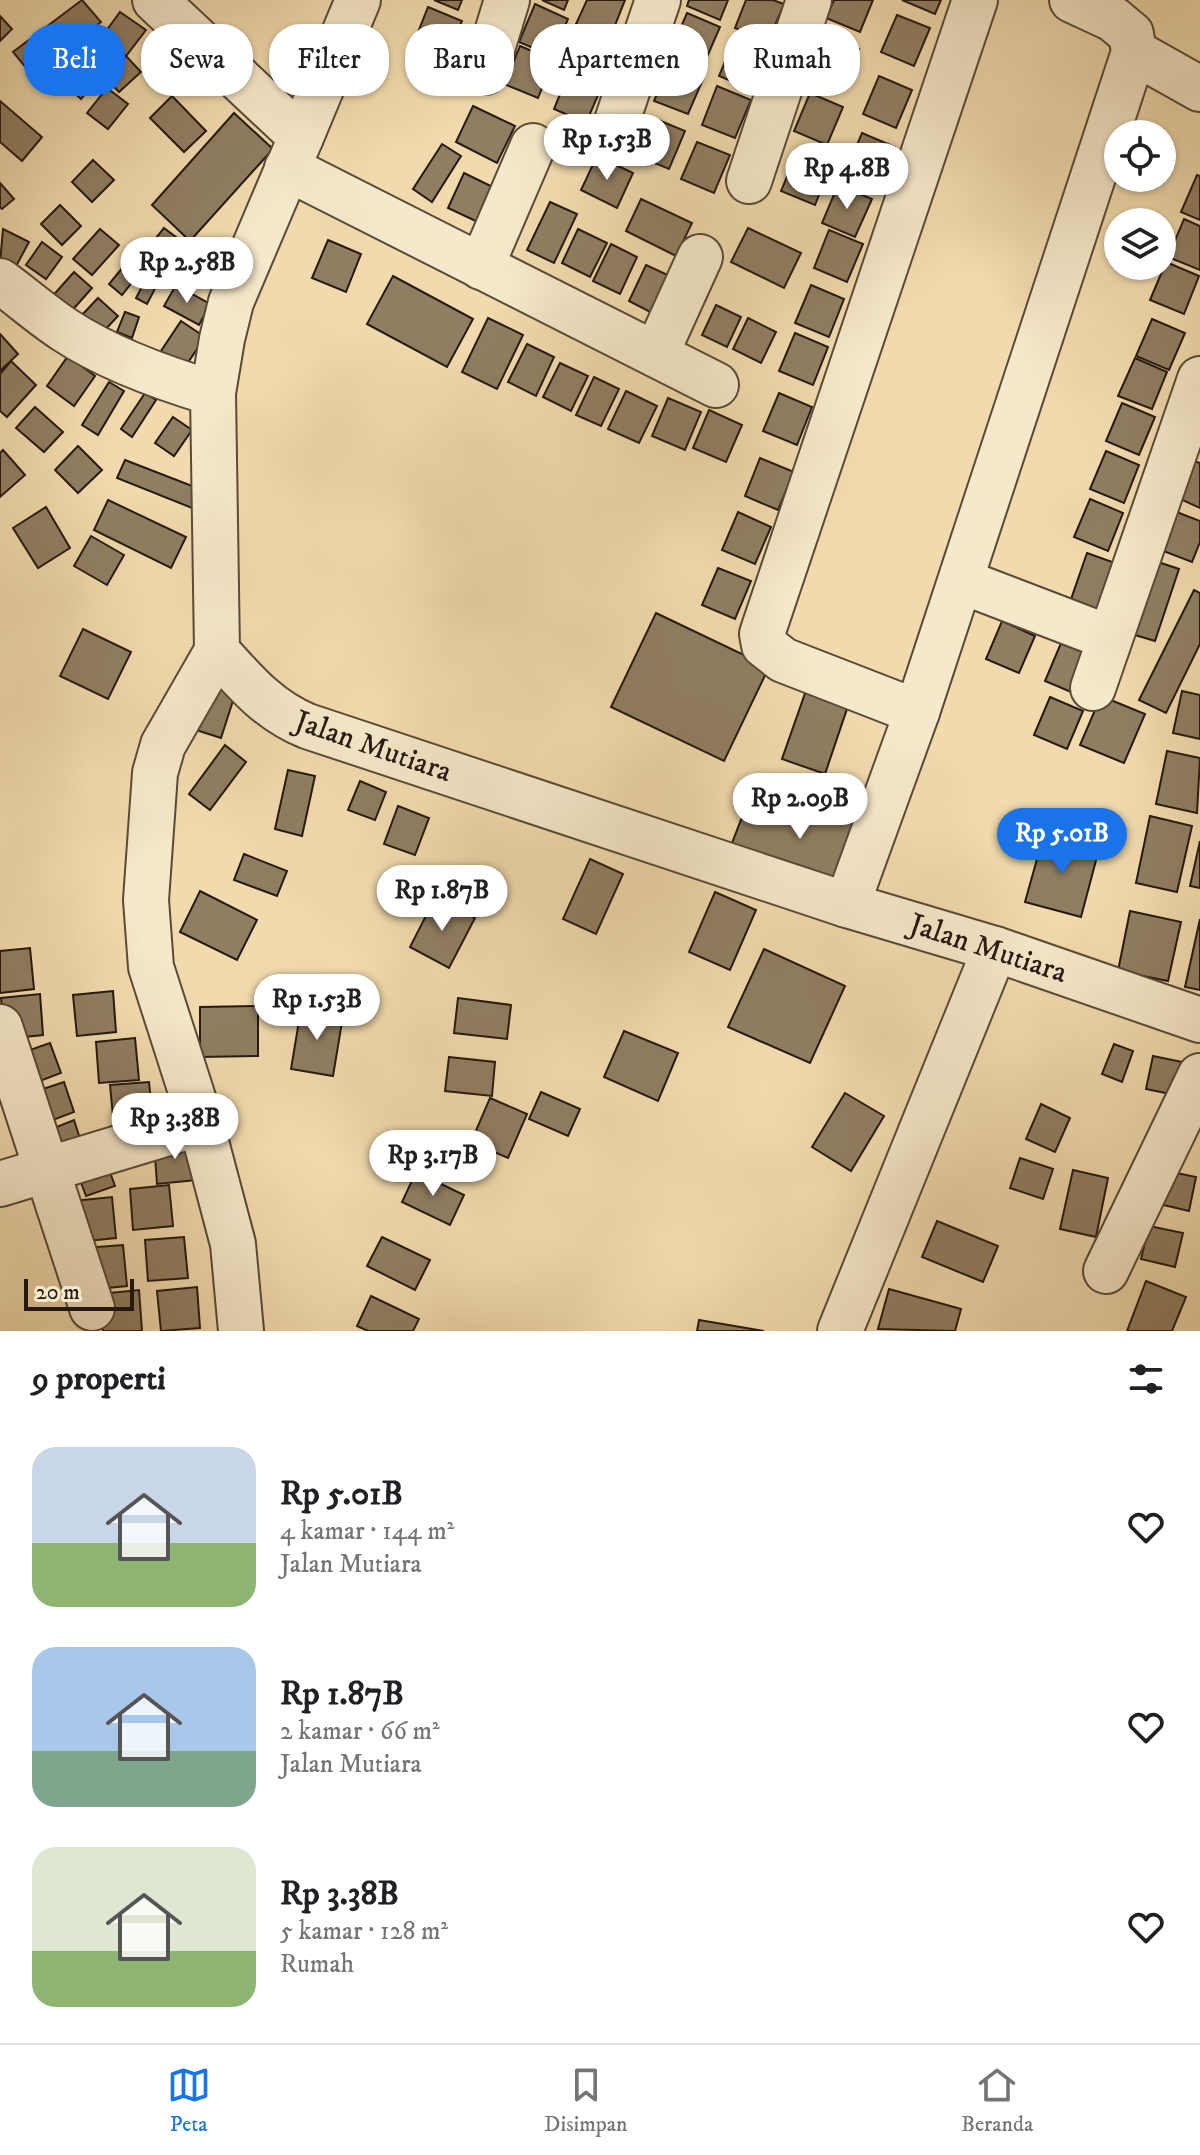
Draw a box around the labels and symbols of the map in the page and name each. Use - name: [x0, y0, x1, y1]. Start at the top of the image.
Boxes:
- pin: Rp 1.53B: [524, 114, 690, 182]
- pin: Rp 4.8B: [773, 143, 921, 211]
- pin: Rp 2.58B: [104, 237, 270, 305]
- street label: Jalan Mutiara: [287, 702, 457, 791]
- pin: Rp 2.09B: [717, 773, 883, 841]
- pin: Rp 5.01B: [979, 808, 1145, 876]
- pin: Rp 1.87B: [359, 865, 525, 933]
- street label: Jalan Mutiara: [902, 905, 1072, 992]
- pin: Rp 1.53B: [234, 974, 400, 1042]
- pin: Rp 3.38B: [92, 1093, 258, 1161]
- pin: Rp 3.17B: [350, 1130, 516, 1198]
- scale bar: [24, 1275, 134, 1311]

